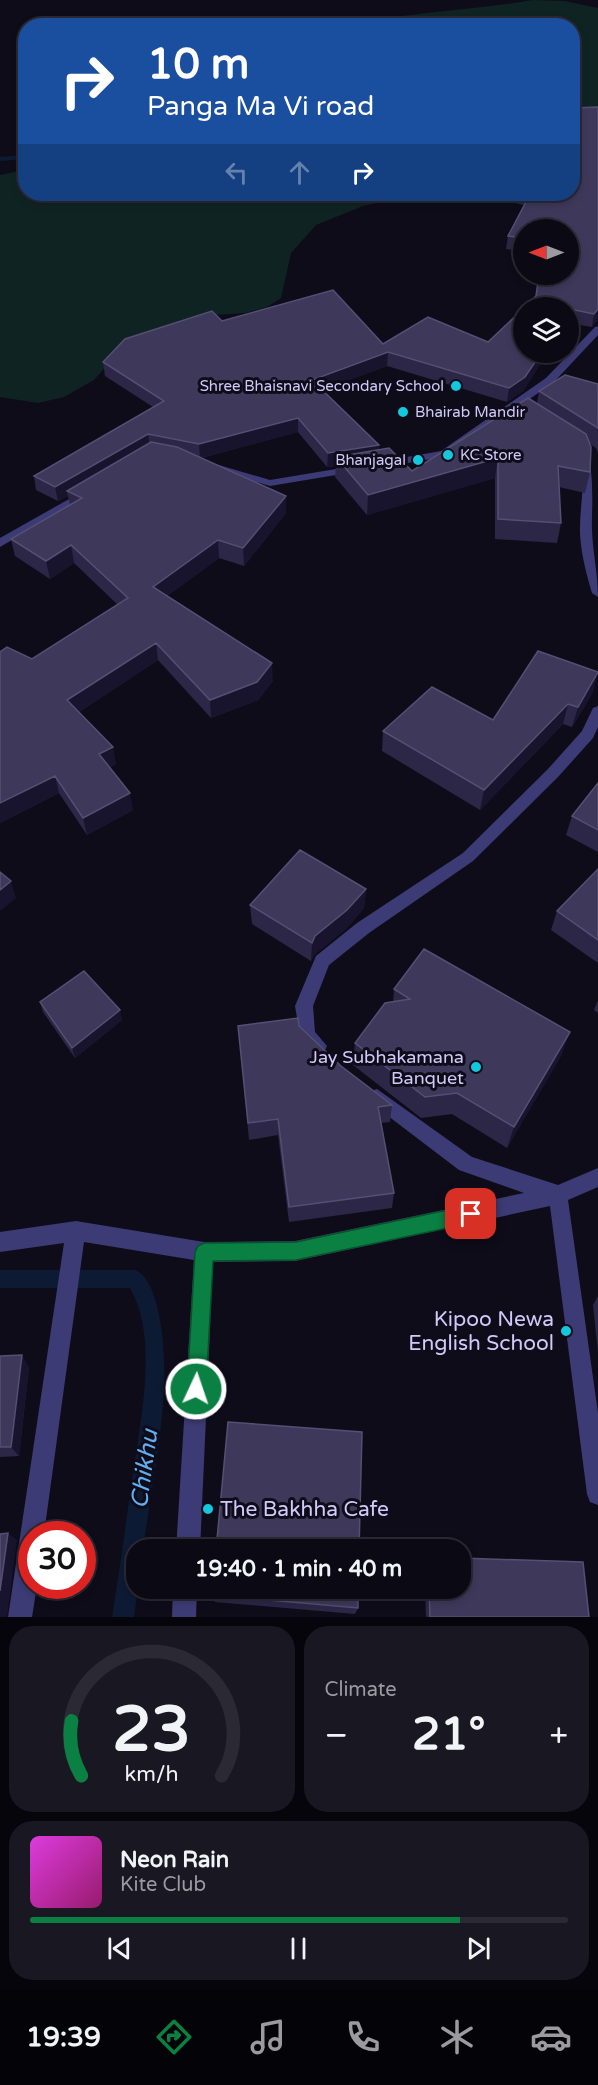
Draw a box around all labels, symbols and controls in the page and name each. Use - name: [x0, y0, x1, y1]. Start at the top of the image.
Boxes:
- text: 10 m: [147, 39, 249, 90]
- icon: right: [48, 42, 126, 120]
- text: Panga Ma Vi road: [147, 90, 374, 123]
- icon: left: [220, 156, 253, 189]
- icon: ahead: [283, 156, 316, 189]
- icon: right: [346, 156, 379, 189]
- north arrow: [513, 219, 579, 285]
- map controls: [513, 219, 579, 363]
- button: layers: [513, 297, 579, 363]
- place label: Shree Bhaisnavi Secondary School: [200, 377, 444, 395]
- marker: Shree Bhaisnavi Secondary School: [449, 379, 463, 393]
- place label: Bhairab Mandir: [415, 403, 525, 421]
- marker: Bhairab Mandir: [396, 405, 410, 419]
- place label: KC Store: [460, 446, 522, 464]
- marker: KC Store: [441, 448, 455, 462]
- place label: Bhanjagal: [335, 451, 406, 469]
- marker: Bhanjagal: [411, 453, 425, 467]
- place label: Jay Subhakamana Banquet: [310, 1046, 464, 1089]
- marker: Jay Subhakamana Banquet: [469, 1060, 483, 1074]
- pin: [445, 1188, 496, 1239]
- icon: arrive: [454, 1197, 487, 1230]
- place label: Kipoo Newa English School: [408, 1307, 554, 1356]
- marker: Kipoo Newa English School: [559, 1324, 573, 1338]
- position arrow: [164, 1357, 228, 1421]
- water label: Chikhu: [125, 1426, 165, 1510]
- place label: The Bakhha Cafe: [220, 1497, 389, 1522]
- marker: The Bakhha Cafe: [201, 1502, 215, 1516]
- speed limit sign: 30: [18, 1521, 96, 1599]
- text: 19:40 · 1 min · 40 m: [195, 1556, 402, 1582]
- text: Climate: [325, 1678, 397, 1702]
- text: 23: [113, 1693, 191, 1768]
- text: 21°: [412, 1708, 485, 1762]
- text: −: [325, 1716, 348, 1755]
- text: +: [549, 1716, 568, 1755]
- text: km/h: [125, 1761, 179, 1787]
- text: Neon Rain: [120, 1847, 229, 1873]
- text: Kite Club: [120, 1873, 206, 1897]
- icon: previous: [103, 1932, 136, 1965]
- icon: pause: [282, 1932, 315, 1965]
- icon: next: [462, 1932, 495, 1965]
- icon: directions: [153, 2016, 195, 2058]
- icon: music: [247, 2016, 289, 2058]
- icon: phone: [342, 2016, 384, 2058]
- icon: climate: [436, 2016, 478, 2058]
- icon: car: [530, 2016, 572, 2058]
- text: 19:39: [26, 2021, 101, 2054]

